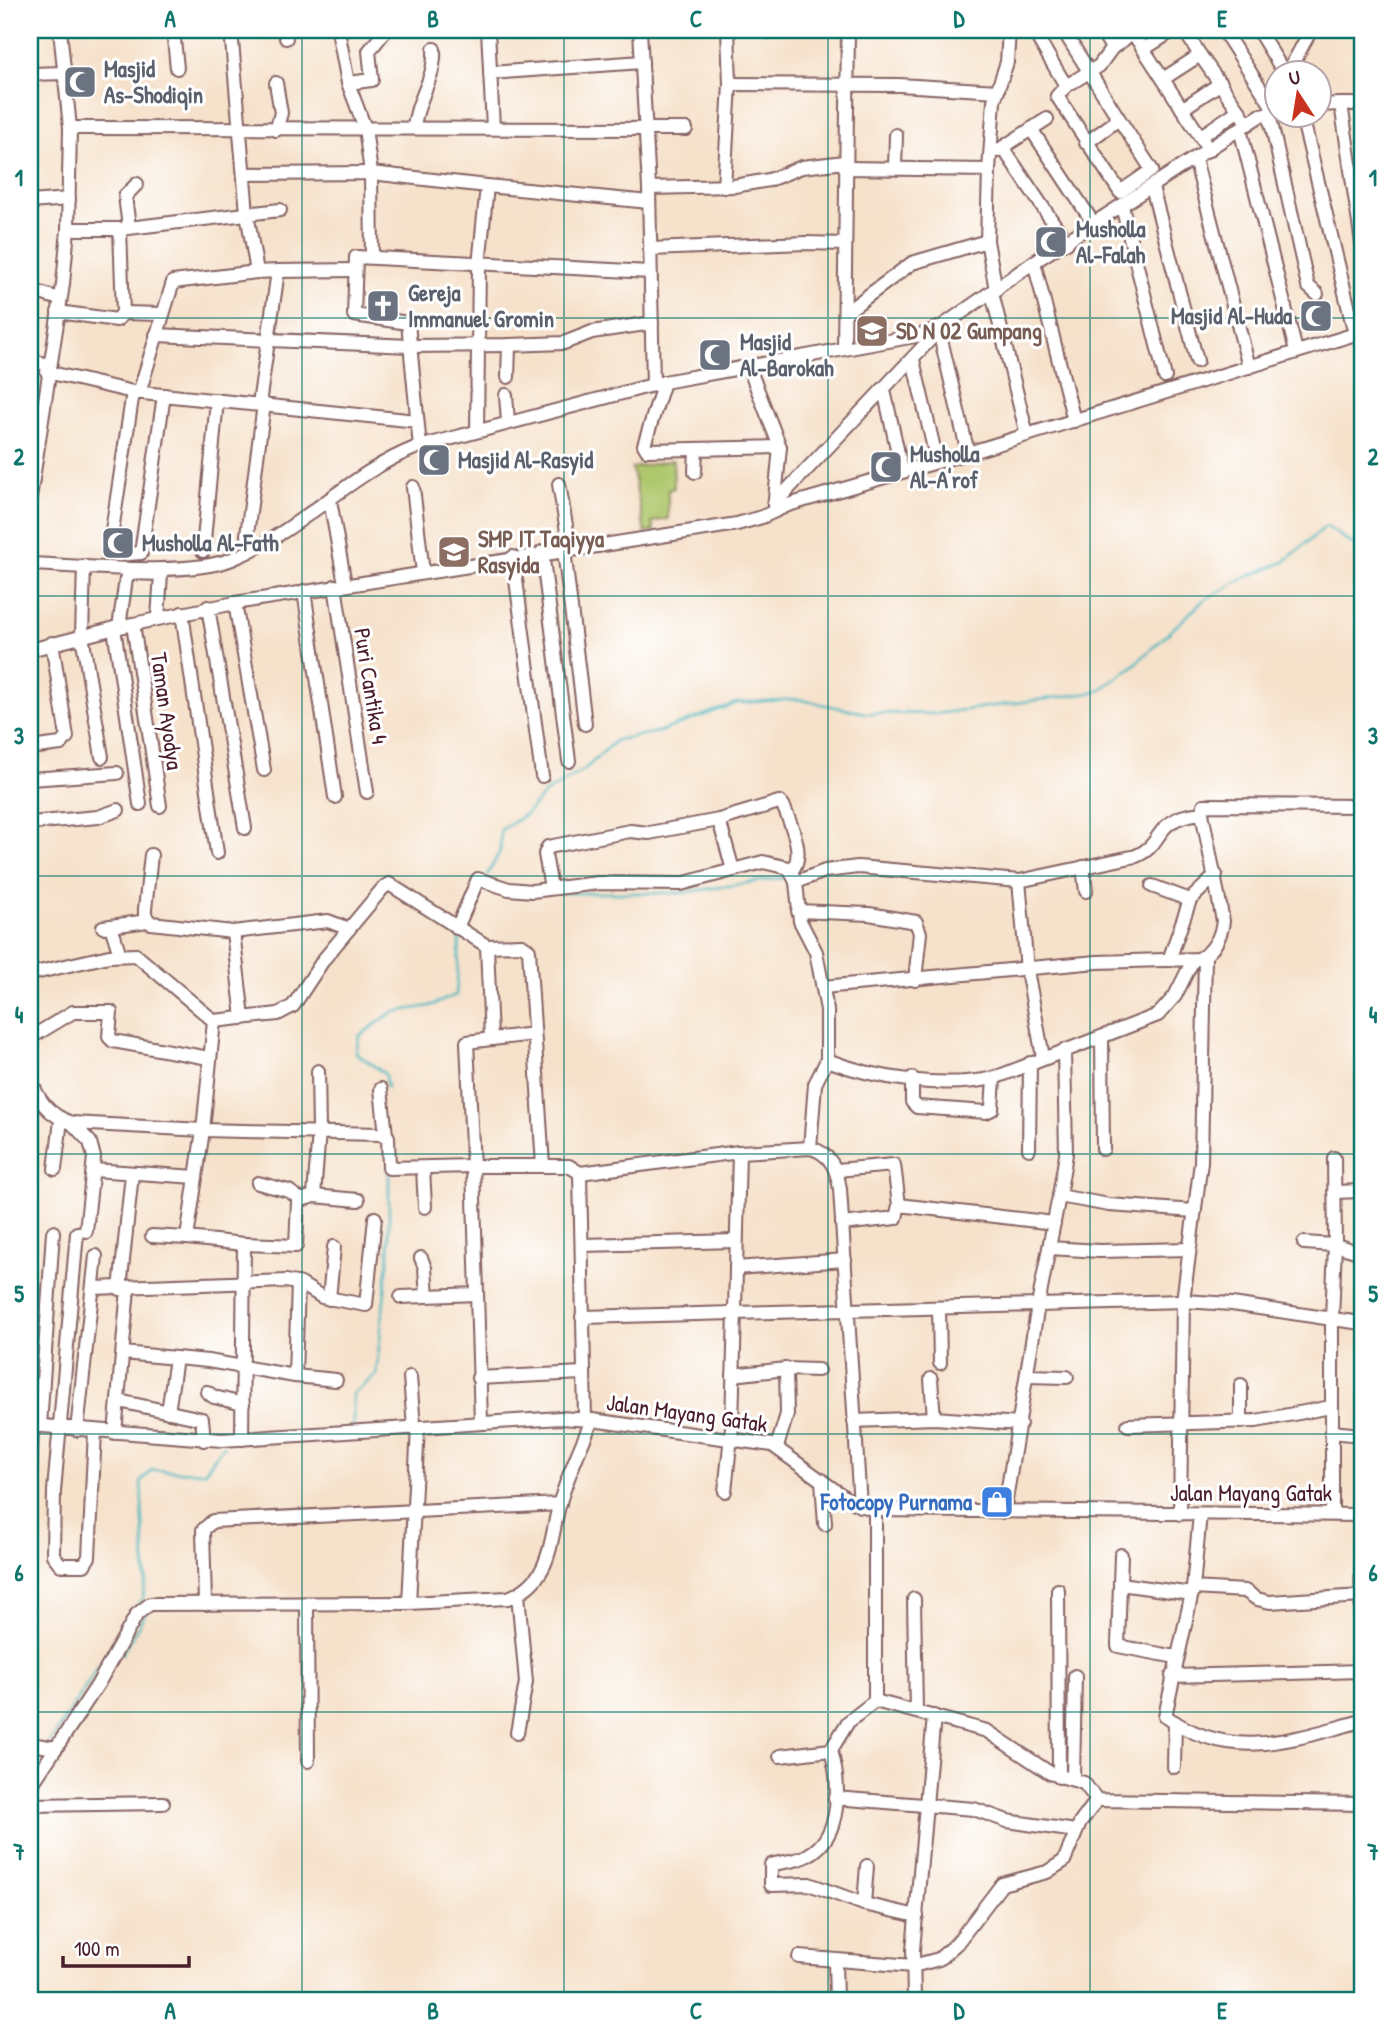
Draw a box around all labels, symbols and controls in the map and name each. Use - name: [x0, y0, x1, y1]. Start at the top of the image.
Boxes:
- text: A: [164, 3, 176, 34]
- text: B: [427, 3, 439, 34]
- text: C: [690, 3, 702, 34]
- text: D: [954, 3, 966, 34]
- text: E: [1217, 3, 1228, 34]
- place label: Masjid As-Shodiqin: [104, 53, 203, 111]
- north arrow: [1262, 60, 1332, 130]
- mosque icon: Masjid As-Shodiqin: [61, 63, 99, 101]
- text: U: [1287, 63, 1303, 91]
- text: 1: [15, 162, 23, 193]
- text: 1: [1369, 162, 1377, 193]
- place label: Musholla Al-Falah: [1076, 213, 1146, 270]
- mosque icon: Musholla Al-Falah: [1032, 223, 1070, 261]
- place label: Gereja Immanuel Gromin: [408, 277, 554, 334]
- church icon: Gereja Immanuel Gromin: [364, 287, 402, 325]
- mosque icon: Masjid Al-Huda: [1297, 297, 1335, 335]
- place label: Masjid Al-Huda: [1171, 300, 1292, 331]
- school or university icon: SD N 02 Gumpang: [853, 312, 891, 350]
- place label: SD N 02 Gumpang: [896, 315, 1042, 347]
- place label: Masjid Al-Barokah: [740, 326, 834, 383]
- mosque icon: Masjid Al-Barokah: [696, 336, 734, 374]
- place label: Musholla Al-A'rof: [910, 438, 980, 495]
- text: 2: [14, 441, 25, 472]
- mosque icon: Masjid Al-Rasyid: [415, 441, 453, 479]
- text: 2: [1368, 441, 1379, 472]
- place label: Masjid Al-Rasyid: [458, 444, 593, 476]
- mosque icon: Musholla Al-A'rof: [867, 448, 905, 486]
- place label: SMP IT Taqiyya Rasyida: [478, 523, 604, 581]
- mosque icon: Musholla Al-Fath: [99, 524, 137, 562]
- place label: Musholla Al-Fath: [142, 527, 279, 558]
- school or university icon: SMP IT Taqiyya Rasyida: [435, 533, 473, 571]
- street label: Puri Cantika 4: [347, 626, 396, 746]
- street label: Taman Ayodya: [144, 650, 191, 772]
- text: 3: [14, 720, 24, 751]
- text: 3: [1368, 720, 1378, 751]
- text: 4: [15, 999, 24, 1030]
- text: 4: [1369, 999, 1378, 1030]
- text: 5: [14, 1278, 24, 1309]
- text: 5: [1368, 1278, 1378, 1309]
- street label: Jalan Mayang Gatak: [605, 1386, 770, 1439]
- street label: Jalan Mayang Gatak: [1170, 1477, 1333, 1508]
- shop icon: Fotocopy Purnama: [978, 1483, 1016, 1521]
- place label: Fotocopy Purnama: [820, 1486, 972, 1518]
- text: 6: [14, 1557, 24, 1588]
- text: 6: [1368, 1557, 1378, 1588]
- text: 7: [12, 1836, 25, 1867]
- text: 7: [1366, 1836, 1379, 1867]
- scale bar: [63, 1925, 189, 1969]
- text: 100 m: [74, 1934, 120, 1963]
- text: A: [164, 1995, 176, 2026]
- text: B: [427, 1995, 439, 2026]
- text: C: [690, 1995, 702, 2026]
- text: D: [954, 1995, 966, 2026]
- text: E: [1217, 1995, 1228, 2026]

